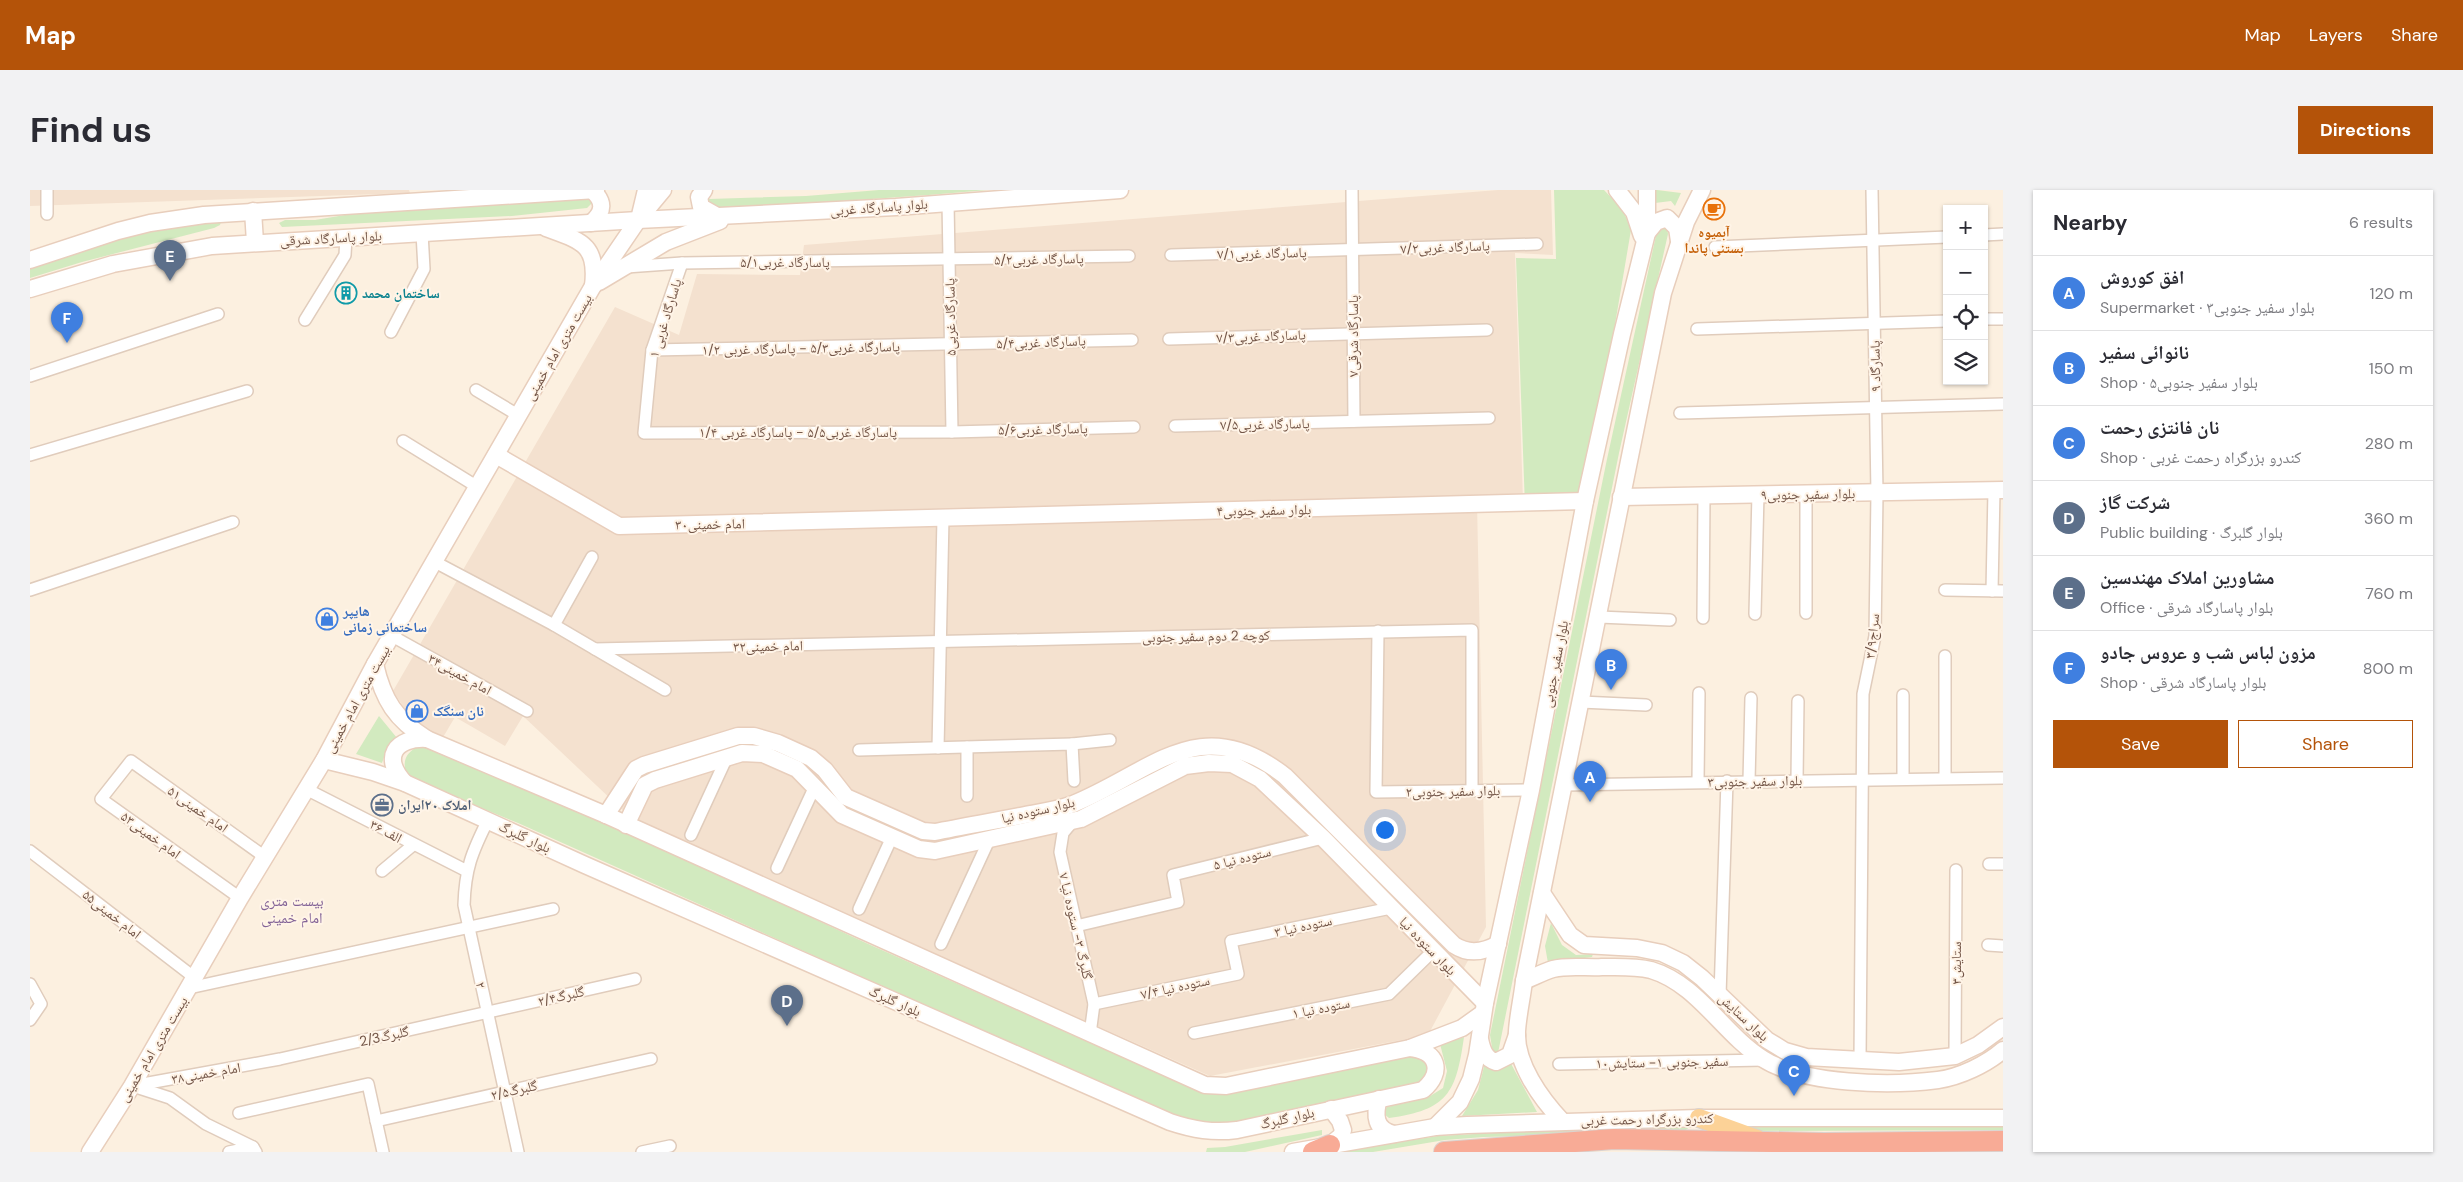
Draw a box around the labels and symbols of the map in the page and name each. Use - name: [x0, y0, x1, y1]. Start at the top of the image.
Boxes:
- street label: بلوار پاسارگاد غربی: [830, 195, 929, 220]
- cafe icon: آبمیوه بستنی پاندا: [1702, 197, 1726, 221]
- place label: آبمیوه بستنی پاندا: [1684, 223, 1744, 257]
- street label: بلوار پاسارگاد شرقی: [280, 226, 383, 250]
- street label: پاسارگاد غربی۷/۲: [1400, 236, 1490, 258]
- pin: E: [154, 240, 186, 281]
- street label: پاسارگاد غربی۷/۱: [1217, 243, 1307, 263]
- street label: پاسارگاد غربی۵/۲: [994, 249, 1084, 269]
- street label: پاسارگاد غربی۵/۱: [740, 253, 830, 271]
- street label: پاسارگاد غربی ۱: [644, 276, 686, 360]
- street label: پاسارگاد غربی۵: [940, 278, 960, 356]
- building icon: ساختمان محمد: [334, 281, 358, 305]
- place label: ساختمان محمد: [362, 284, 440, 302]
- street label: بیست متری امام خمینی: [520, 290, 597, 404]
- street label: پاسارگاد شرقی۷: [1344, 295, 1362, 377]
- pin: F: [51, 302, 83, 343]
- street label: پاسارگاد غربی۷/۳: [1216, 325, 1306, 347]
- street label: پاسارگاد غربی۵/۴: [996, 331, 1086, 353]
- street label: پاسارگاد غربی۵/۳ - پاسارگاد غربی ۱/۲: [702, 337, 900, 359]
- street label: پاسارگاد ۹: [1866, 340, 1885, 392]
- street label: پاسارگاد غربی۷/۵: [1220, 414, 1310, 434]
- street label: پاسارگاد غربی۵/۶: [998, 419, 1088, 439]
- street label: پاسارگاد غربی۵/۵ - پاسارگاد غربی ۱/۴: [699, 423, 897, 441]
- street label: بلوار سفیر جنوبی۹: [1761, 484, 1856, 504]
- street label: بلوار سفیر جنوبی۴: [1217, 500, 1312, 520]
- street label: امام خمینی۳۰: [675, 514, 745, 535]
- place label: هایپر ساختمانی زمانی: [342, 602, 427, 636]
- shop icon: هایپر ساختمانی زمانی: [315, 607, 339, 631]
- street label: سراج۳/۹: [1861, 613, 1884, 660]
- street label: بلوار سفیر جنوبی: [1538, 619, 1572, 709]
- street label: کوچه 2 دوم سفیر جنوبی: [1142, 626, 1270, 647]
- street label: امام خمینی۳۲: [733, 636, 803, 657]
- street label: بیست متری امام خمینی: [320, 642, 395, 756]
- street label: امام خمینی۳۴: [425, 649, 495, 700]
- pin: B: [1595, 649, 1627, 690]
- shop icon: نان سنگک: [405, 699, 429, 723]
- place label: نان سنگک: [433, 702, 484, 720]
- pin: A: [1574, 761, 1606, 802]
- street label: بلوار سفیر جنوبی۳: [1708, 771, 1803, 791]
- street label: بلوار سفیر جنوبی۲: [1406, 781, 1501, 801]
- street label: امام خمینی۵۱: [164, 782, 232, 837]
- office icon: املاک ۲۰ایران: [370, 793, 394, 817]
- street label: بلوار ستوده نیا: [1000, 793, 1077, 827]
- place label: املاک ۲۰ایران: [398, 796, 472, 814]
- street label: امام خمینی۵۳: [117, 807, 185, 864]
- street label: ۳۶ الف: [367, 815, 405, 847]
- street label: بلوار گلبرگ: [496, 817, 554, 857]
- your location: [1372, 817, 1398, 843]
- street label: ستوده نیا ۵: [1211, 842, 1273, 874]
- street label: گلبرگ ۳- ستوده نیا ۷: [1055, 871, 1097, 981]
- street label: امام خمینی۵۵: [78, 885, 145, 943]
- district label: بیست متری امام خمینی: [260, 891, 324, 928]
- street label: ستوده نیا ۳: [1273, 911, 1333, 941]
- street label: بلوار ستوده نیا: [1396, 913, 1461, 979]
- street label: ستایش۳: [1947, 941, 1965, 985]
- street label: ستوده نیا ۷/۴: [1139, 971, 1211, 1003]
- street label: ۲: [472, 980, 490, 990]
- street label: گلبرگ۲/۴: [536, 982, 586, 1010]
- street label: بلوار گلبرگ: [866, 982, 924, 1021]
- pin: D: [771, 985, 803, 1026]
- street label: بلوار ستایش: [1715, 989, 1773, 1045]
- street label: بیست متری امام خمینی: [114, 993, 193, 1106]
- street label: ستوده نیا ۱: [1291, 994, 1351, 1022]
- street label: 2/3گلبرگ: [357, 1022, 411, 1050]
- street label: سفیر جنوبی ۱- ستایش۱۰: [1595, 1052, 1729, 1072]
- pin: C: [1778, 1055, 1810, 1096]
- street label: امام خمینی۳۸: [170, 1058, 242, 1089]
- street label: گلبرگ۲/۵: [489, 1076, 539, 1104]
- street label: بلوار گلبرگ: [1258, 1103, 1316, 1133]
- street label: کندرو بزرگراه رحمت غربی: [1580, 1109, 1714, 1129]

